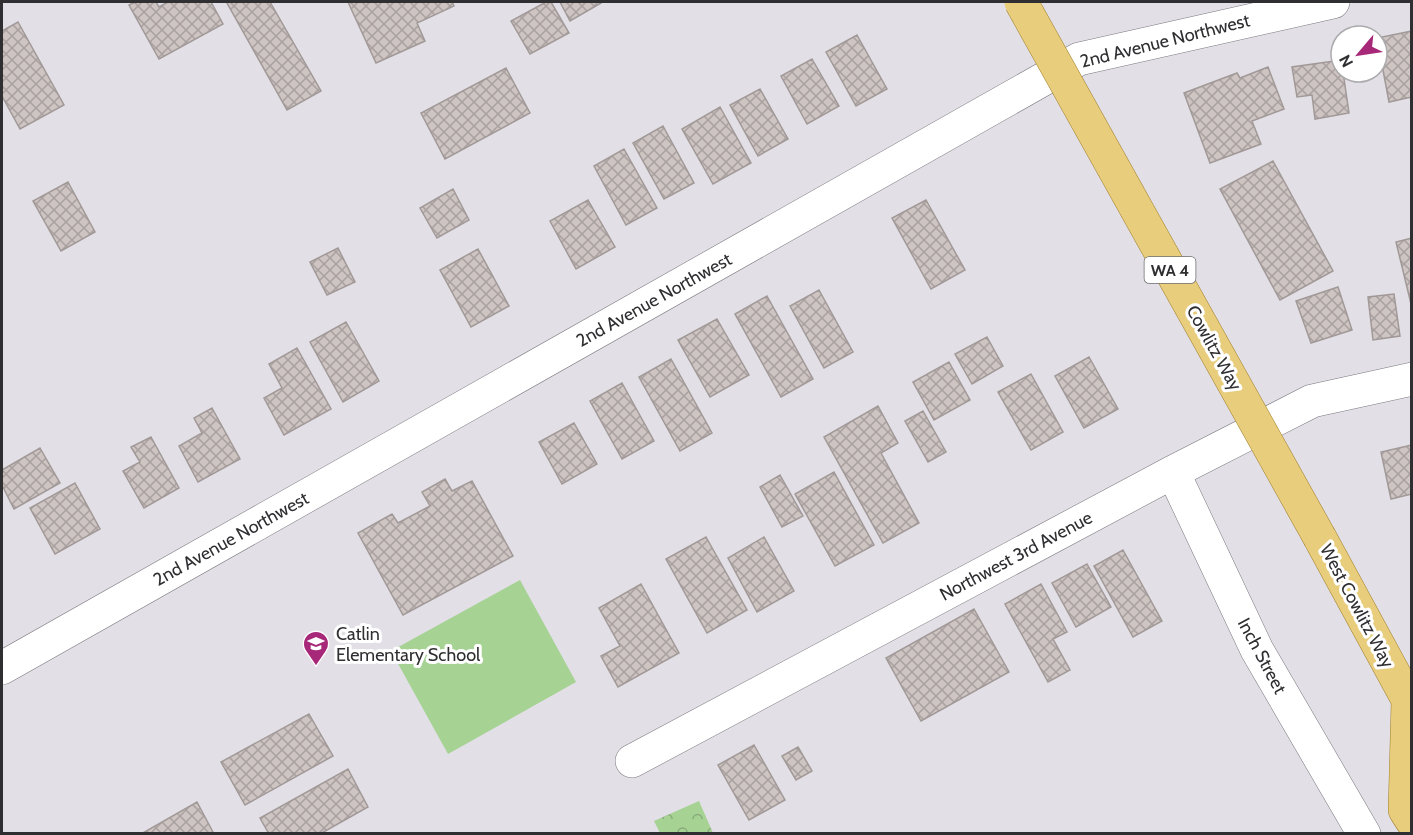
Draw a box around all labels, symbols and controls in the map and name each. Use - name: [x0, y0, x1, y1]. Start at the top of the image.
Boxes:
- street label: 2nd Avenue Northwest: [1078, 9, 1252, 73]
- north arrow: [1329, 24, 1389, 84]
- text: N: [1335, 51, 1357, 71]
- street label: 2nd Avenue Northwest: [573, 248, 735, 352]
- road number: WA 4: [1144, 257, 1196, 283]
- street label: Cowlitz Way: [1182, 302, 1246, 394]
- street label: 2nd Avenue Northwest: [150, 487, 312, 591]
- street label: Northwest 3rd Avenue: [936, 506, 1096, 606]
- street label: West Cowlitz Way: [1315, 540, 1399, 672]
- street label: Inch Street: [1233, 614, 1291, 698]
- place label: Catlin Elementary School: [336, 623, 481, 666]
- school or university icon: Catlin Elementary School: [301, 629, 331, 667]

